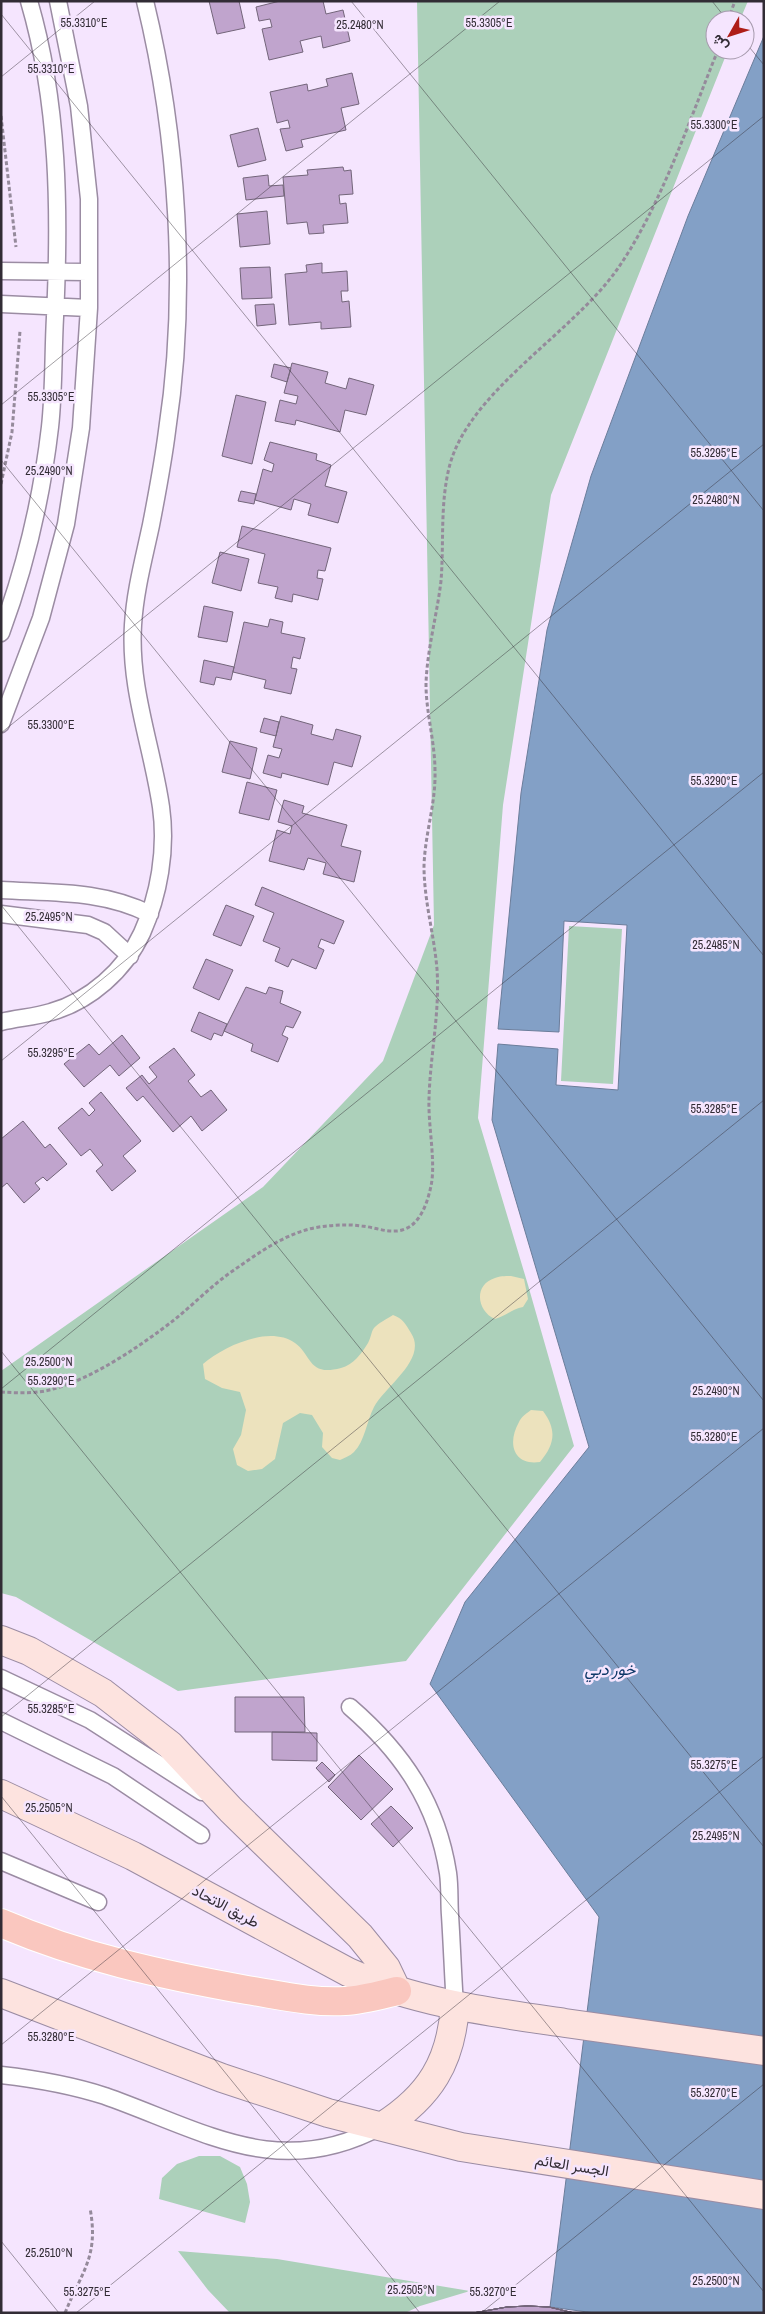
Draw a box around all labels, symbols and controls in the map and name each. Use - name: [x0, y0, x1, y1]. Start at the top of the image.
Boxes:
- north arrow: [705, 10, 755, 60]
- text: 55.3310°E: [61, 15, 107, 31]
- text: 55.3305°E: [466, 15, 512, 31]
- text: 25.2480°N: [336, 17, 384, 33]
- text: ش: [707, 31, 732, 55]
- text: 55.3310°E: [28, 61, 74, 77]
- text: 55.3300°E: [691, 117, 737, 133]
- text: 55.3305°E: [28, 389, 74, 405]
- text: 55.3295°E: [691, 445, 737, 461]
- text: 25.2490°N: [25, 463, 73, 479]
- text: 25.2480°N: [692, 492, 740, 508]
- text: 55.3300°E: [28, 717, 74, 733]
- text: 55.3290°E: [691, 773, 737, 789]
- text: 25.2495°N: [25, 909, 73, 925]
- text: 25.2485°N: [692, 937, 740, 953]
- text: 55.3295°E: [28, 1045, 74, 1061]
- text: 55.3285°E: [691, 1101, 737, 1117]
- text: 25.2500°N: [25, 1354, 73, 1370]
- text: 55.3290°E: [28, 1373, 74, 1389]
- text: 25.2490°N: [692, 1383, 740, 1399]
- text: 55.3280°E: [691, 1429, 737, 1445]
- water label: خور دبي: [584, 1658, 637, 1683]
- text: 55.3285°E: [28, 1701, 74, 1717]
- text: 55.3275°E: [691, 1757, 737, 1773]
- text: 25.2505°N: [25, 1800, 73, 1816]
- text: 25.2495°N: [692, 1828, 740, 1844]
- street label: طريق الاتحاد: [189, 1880, 263, 1933]
- text: 55.3280°E: [28, 2029, 74, 2045]
- text: 55.3270°E: [691, 2085, 737, 2101]
- street label: الجسر العائم: [534, 2149, 610, 2181]
- text: 25.2510°N: [25, 2245, 73, 2261]
- text: 25.2500°N: [692, 2273, 740, 2289]
- text: 25.2505°N: [387, 2282, 435, 2298]
- text: 55.3275°E: [64, 2284, 110, 2300]
- text: 55.3270°E: [470, 2284, 516, 2300]

